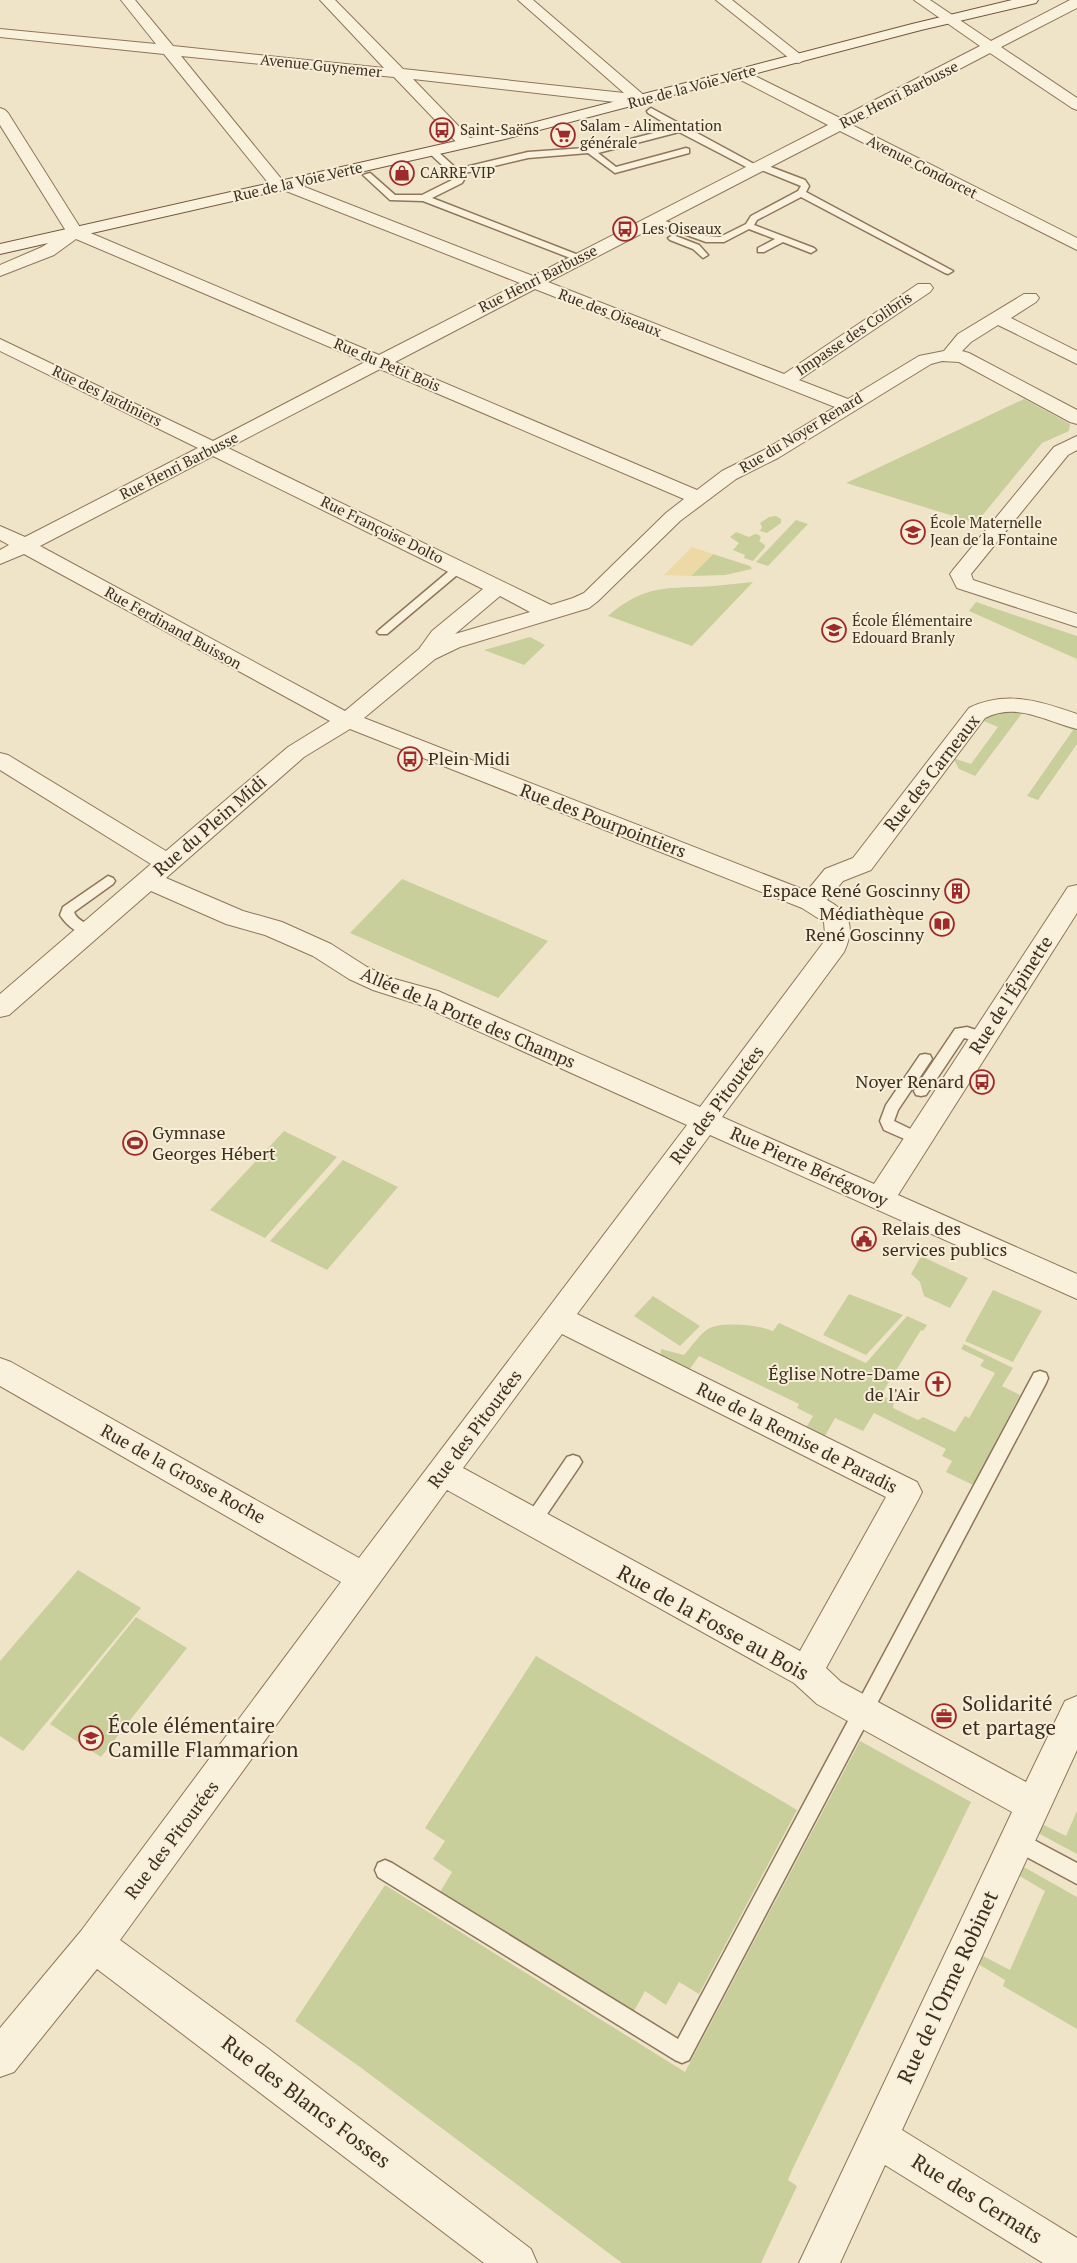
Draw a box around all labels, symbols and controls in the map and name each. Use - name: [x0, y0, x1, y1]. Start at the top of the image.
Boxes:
- street label: Avenue Guynemer: [259, 49, 383, 81]
- street label: Rue Henri Barbusse: [836, 56, 961, 133]
- street label: Rue de la Voie Verte: [625, 59, 758, 113]
- place label: Salam - Alimentation générale: [580, 115, 722, 152]
- bus stop icon: Saint-Saëns: [429, 117, 455, 143]
- place label: Saint-Saëns: [460, 119, 539, 139]
- supermarket icon: Salam - Alimentation générale: [550, 122, 576, 148]
- street label: Avenue Condorcet: [864, 130, 981, 203]
- street label: Rue de la Voie Verte: [231, 156, 364, 206]
- shop icon: CARRE VIP: [389, 160, 415, 186]
- place label: CARRE VIP: [420, 162, 495, 182]
- bus stop icon: Les Oiseaux: [612, 216, 638, 242]
- place label: Les Oiseaux: [642, 218, 722, 238]
- street label: Rue Henri Barbusse: [475, 240, 600, 317]
- street label: Rue des Oiseaux: [556, 283, 665, 341]
- street label: Impasse des Colibris: [791, 287, 915, 380]
- street label: Rue du Petit Bois: [331, 333, 444, 396]
- street label: Rue des Jardiniers: [49, 360, 166, 430]
- street label: Rue du Noyer Renard: [735, 387, 866, 477]
- street label: Rue Henri Barbusse: [116, 427, 241, 504]
- street label: Rue Françoise Dolto: [318, 491, 447, 568]
- place label: École Maternelle Jean de la Fontaine: [930, 512, 1058, 549]
- school or university icon: École Maternelle Jean de la Fontaine: [900, 519, 926, 545]
- street label: Rue Ferdinand Buisson: [101, 581, 246, 673]
- place label: École Élémentaire Edouard Branly: [852, 610, 973, 647]
- school or university icon: École Élémentaire Edouard Branly: [821, 617, 847, 643]
- street label: Rue des Carneaux: [878, 708, 985, 836]
- bus stop icon: Plein Midi: [397, 746, 423, 772]
- place label: Plein Midi: [428, 746, 510, 770]
- street label: Rue du Plein Midi: [148, 770, 271, 881]
- street label: Rue des Pourpointiers: [517, 777, 690, 863]
- place label: Espace René Goscinny: [762, 878, 941, 902]
- building icon: Espace René Goscinny: [944, 878, 970, 904]
- place label: Médiathèque René Goscinny: [805, 901, 925, 946]
- library icon: Médiathèque René Goscinny: [929, 911, 955, 937]
- street label: Rue de l'Épinette: [963, 931, 1057, 1058]
- street label: Allée de la Porte des Champs: [357, 961, 579, 1073]
- street label: Rue des Pitourées: [664, 1040, 769, 1168]
- place label: Noyer Renard: [855, 1069, 964, 1093]
- bus stop icon: Noyer Renard: [969, 1069, 995, 1095]
- place label: Gymnase Georges Hébert: [152, 1120, 276, 1165]
- street label: Rue Pierre Bérégovoy: [727, 1120, 893, 1212]
- sports icon: Gymnase Georges Hébert: [122, 1130, 148, 1156]
- place label: Relais des services publics: [882, 1216, 1007, 1261]
- public building icon: Relais des services publics: [851, 1226, 877, 1252]
- place label: Église Notre-Dame de l'Air: [768, 1361, 920, 1406]
- street label: Rue des Pitourées: [422, 1364, 527, 1492]
- church icon: Église Notre-Dame de l'Air: [925, 1371, 951, 1397]
- street label: Rue de la Remise de Paradis: [693, 1376, 902, 1498]
- street label: Rue de la Grosse Roche: [97, 1418, 270, 1528]
- street label: Rue de la Fosse au Bois: [613, 1558, 814, 1686]
- place label: Solidarité et partage: [962, 1689, 1056, 1741]
- office icon: Solidarité et partage: [931, 1703, 957, 1729]
- place label: École élémentaire Camille Flammarion: [108, 1711, 299, 1763]
- school or university icon: École élémentaire Camille Flammarion: [78, 1725, 104, 1751]
- street label: Rue des Pitourées: [119, 1775, 224, 1903]
- street label: Rue de l'Orme Robinet: [890, 1886, 1004, 2087]
- street label: Rue des Blancs Fosses: [216, 2028, 397, 2174]
- street label: Rue des Cernats: [907, 2147, 1048, 2250]

